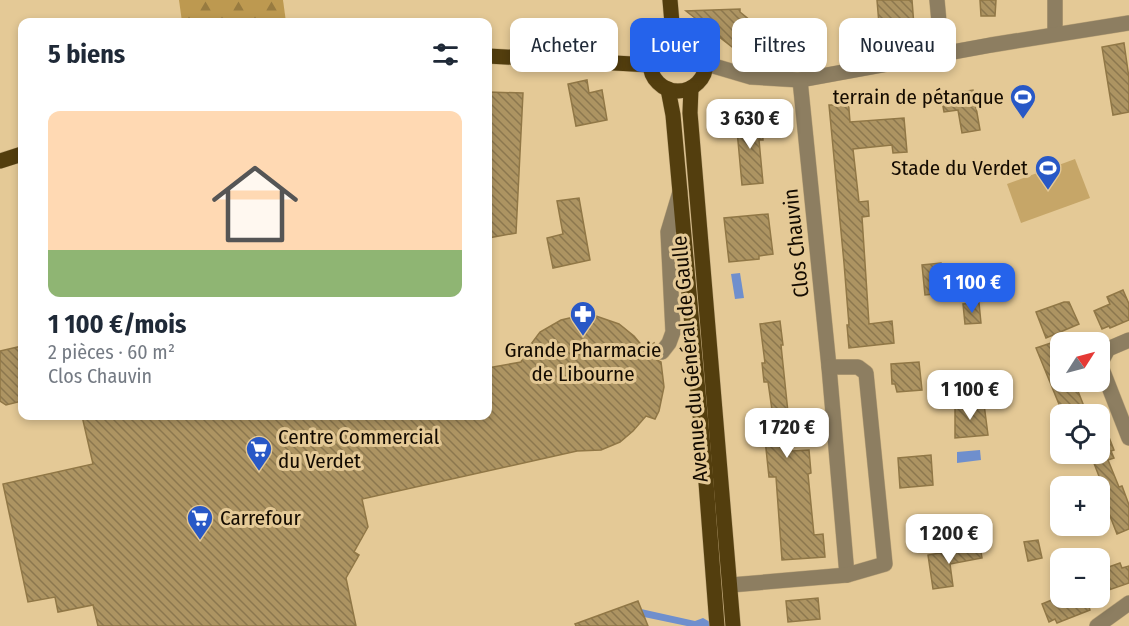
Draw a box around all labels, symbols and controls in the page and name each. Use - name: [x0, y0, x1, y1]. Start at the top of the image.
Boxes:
- chip: Acheter: [510, 18, 618, 72]
- chip: Louer: [630, 18, 720, 72]
- chip: Filtres: [732, 18, 827, 72]
- chip: Nouveau: [839, 18, 956, 72]
- icon: filters: [429, 38, 462, 71]
- text: 5 biens: [48, 39, 125, 70]
- sports icon: terrain de pétanque: [1008, 82, 1038, 120]
- place label: terrain de pétanque: [833, 84, 1004, 110]
- pin: 3 630 €: [695, 99, 805, 150]
- text: 3 630 €: [720, 106, 780, 130]
- icon: home: [201, 150, 309, 258]
- sports icon: Stade du Verdet: [1033, 153, 1063, 191]
- place label: Stade du Verdet: [891, 155, 1028, 181]
- street label: Clos Chauvin: [777, 187, 815, 299]
- street label: Avenue du Général de Gaulle: [666, 235, 714, 483]
- pin: 1 100 €: [917, 263, 1027, 314]
- text: 1 100 €: [943, 270, 1001, 294]
- pharmacy icon: Grande Pharmacie de Libourne: [568, 299, 598, 337]
- text: 1 100 €/mois: [48, 309, 186, 340]
- north arrow: [1050, 332, 1110, 392]
- map controls: [1050, 332, 1110, 608]
- place label: Grande Pharmacie de Libourne: [505, 337, 661, 387]
- text: 2 pièces · 60 m²: [48, 340, 175, 364]
- text: Clos Chauvin: [48, 364, 152, 388]
- pin: 1 100 €: [915, 370, 1025, 421]
- text: 1 100 €: [941, 377, 999, 401]
- button: locate: [1050, 404, 1110, 464]
- pin: 1 720 €: [732, 408, 842, 459]
- text: 1 720 €: [759, 415, 815, 439]
- place label: Centre Commercial du Verdet: [278, 424, 440, 474]
- supermarket icon: Centre Commercial du Verdet: [244, 434, 274, 472]
- button: +: [1050, 476, 1110, 536]
- supermarket icon: Carrefour: [185, 503, 215, 541]
- place label: Carrefour: [220, 505, 301, 531]
- pin: 1 200 €: [894, 514, 1004, 565]
- text: 1 200 €: [920, 521, 978, 545]
- button: −: [1050, 548, 1110, 608]

